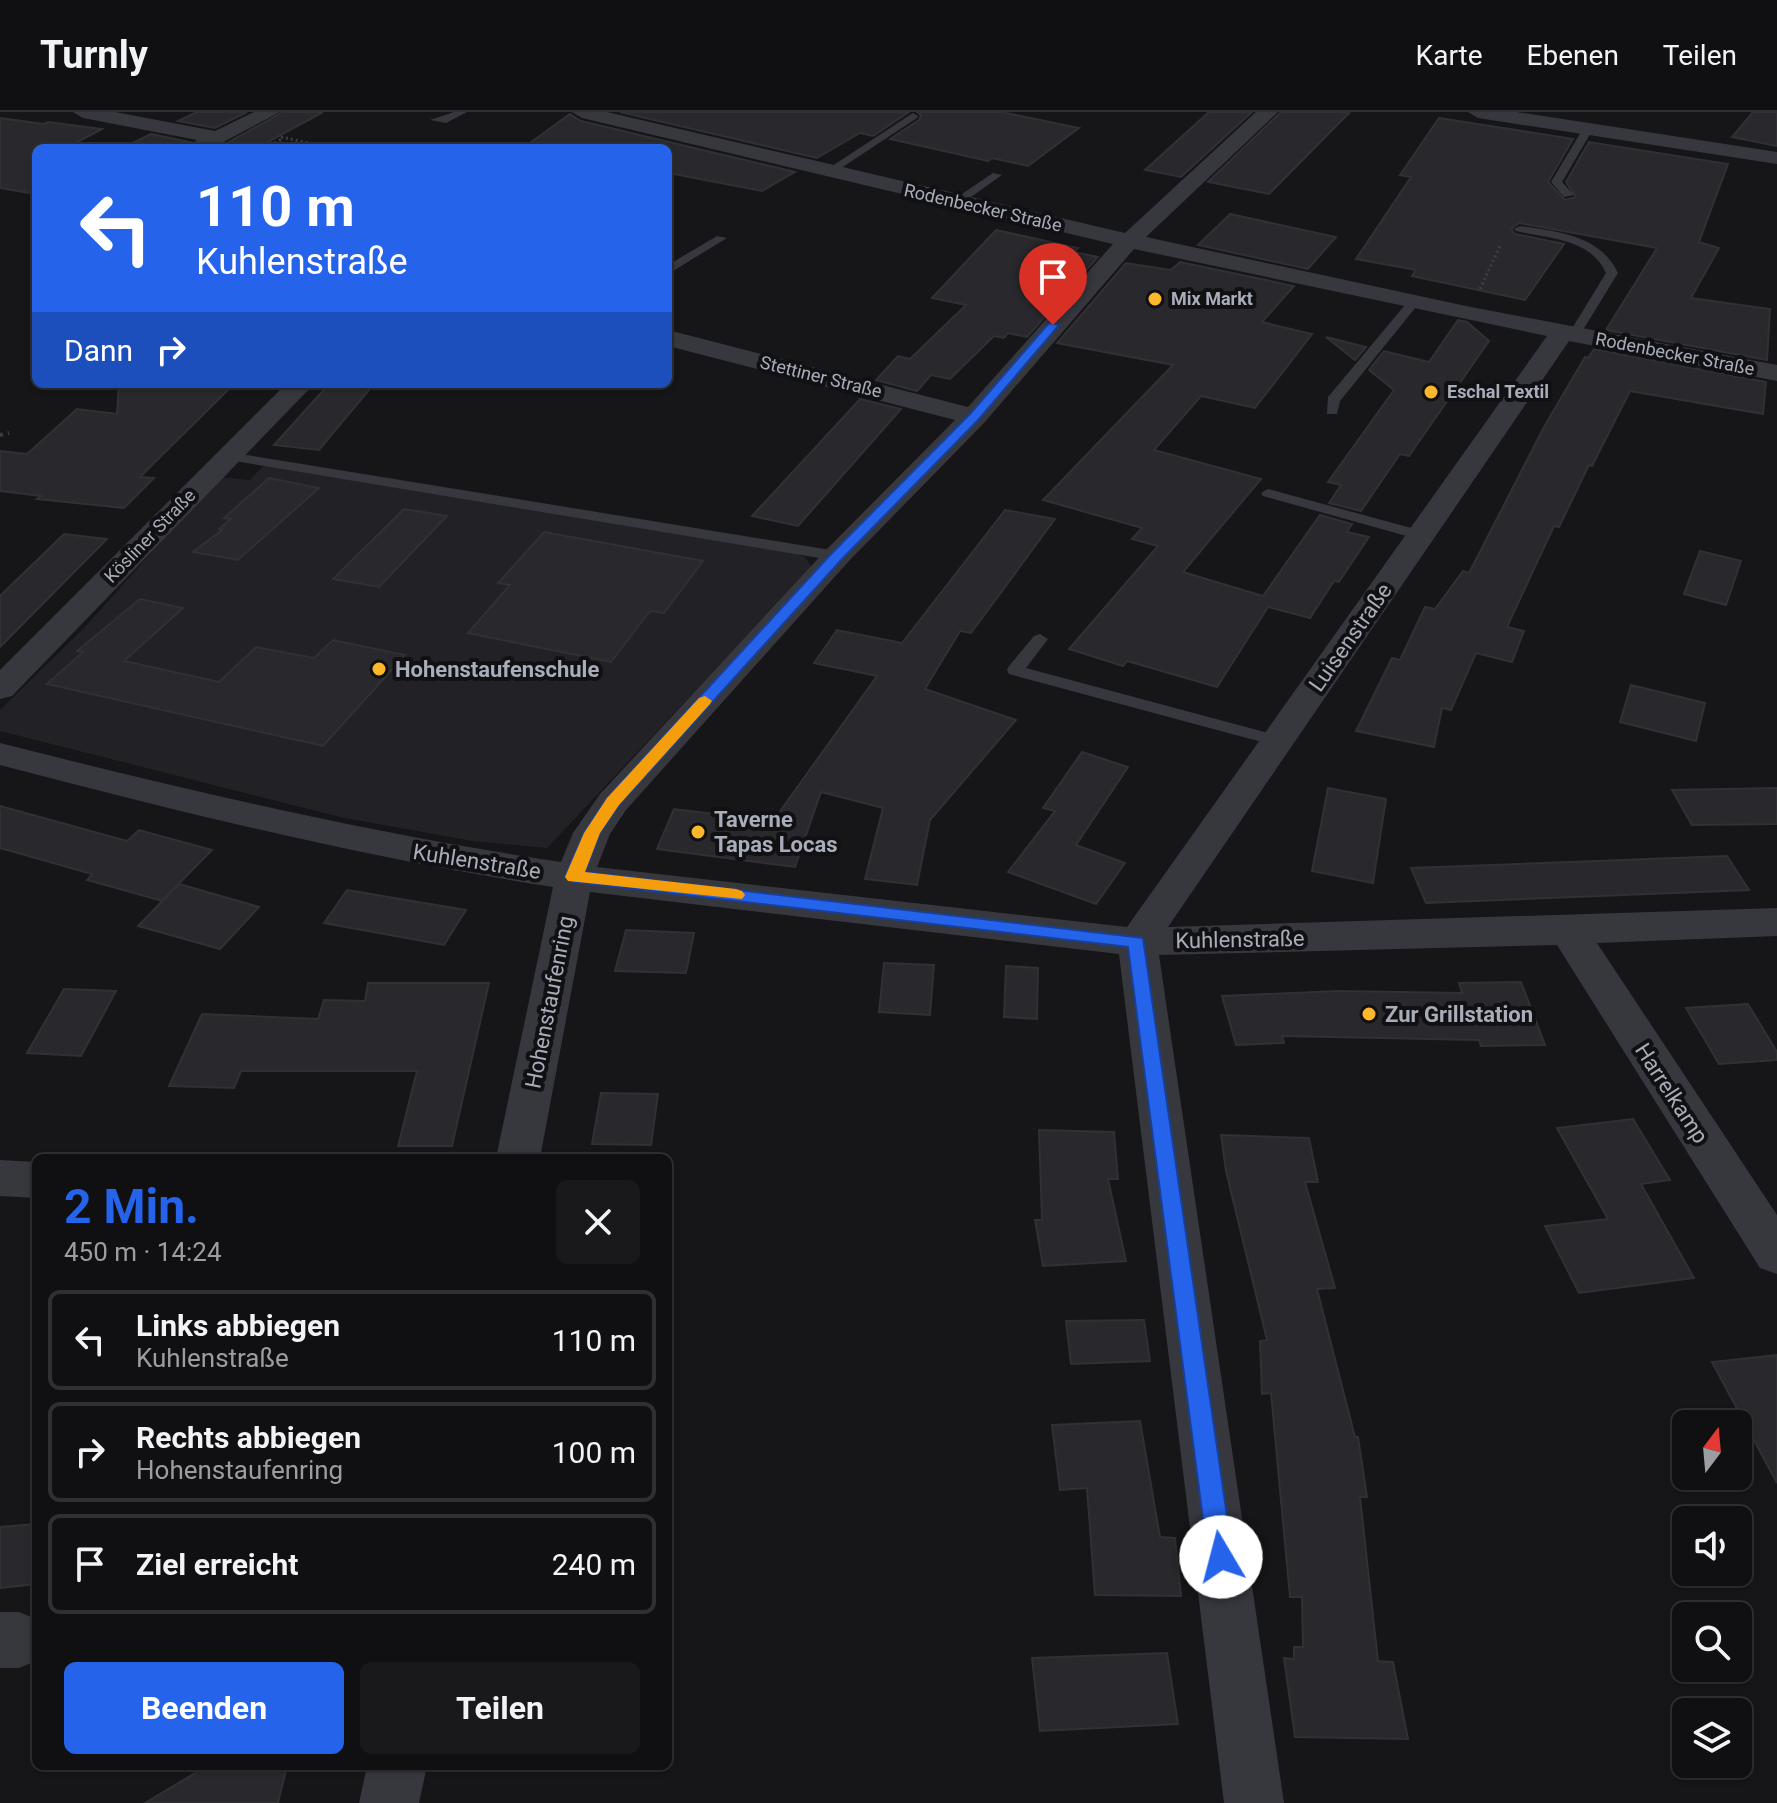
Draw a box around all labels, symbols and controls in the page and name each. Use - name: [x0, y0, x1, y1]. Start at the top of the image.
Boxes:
- text: Turnly: [40, 33, 148, 77]
- text: Karte: [1416, 39, 1483, 72]
- text: Ebenen: [1527, 39, 1619, 72]
- text: Teilen: [1663, 39, 1737, 72]
- text: 110 m: [196, 174, 355, 240]
- icon: left: [64, 176, 168, 280]
- street label: Rodenbecker Straße: [902, 179, 1064, 236]
- text: Kuhlenstraße: [196, 241, 408, 283]
- pin: [1019, 243, 1087, 325]
- icon: arrive: [1031, 255, 1075, 299]
- place label: Mix Markt: [1171, 288, 1253, 309]
- marker: Mix Markt: [1146, 290, 1164, 308]
- icon: right: [149, 328, 193, 372]
- street label: Rodenbecker Straße: [1594, 328, 1756, 379]
- text: Dann: [64, 333, 133, 368]
- street label: Stettiner Straße: [758, 351, 884, 402]
- place label: Eschal Textil: [1447, 381, 1549, 402]
- marker: Eschal Textil: [1422, 383, 1440, 401]
- street label: Kösliner Straße: [100, 485, 199, 587]
- street label: Luisenstraße: [1304, 578, 1397, 696]
- place label: Hohenstaufenschule: [395, 657, 599, 682]
- marker: Hohenstaufenschule: [370, 660, 388, 678]
- place label: Taverne Tapas Locas: [714, 807, 838, 857]
- marker: Taverne Tapas Locas: [689, 823, 707, 841]
- street label: Kuhlenstraße: [411, 839, 543, 884]
- street label: Hohenstaufenring: [520, 914, 578, 1091]
- street label: Kuhlenstraße: [1175, 926, 1305, 953]
- place label: Zur Grillstation: [1385, 1002, 1533, 1027]
- marker: Zur Grillstation: [1360, 1005, 1378, 1023]
- street label: Harrelkamp: [1630, 1039, 1713, 1148]
- text: 2 Min.: [64, 1178, 199, 1235]
- button: close: [556, 1180, 640, 1264]
- text: 450 m · 14:24: [64, 1237, 222, 1267]
- text: Links abbiegen: [136, 1308, 340, 1343]
- icon: left: [68, 1318, 112, 1362]
- text: 110 m: [552, 1323, 636, 1358]
- text: Kuhlenstraße: [136, 1343, 289, 1373]
- north arrow: [1672, 1410, 1752, 1490]
- map controls: [1672, 1410, 1752, 1778]
- text: Rechts abbiegen: [136, 1420, 361, 1455]
- icon: right: [68, 1430, 112, 1474]
- text: 100 m: [552, 1435, 636, 1470]
- text: Hohenstaufenring: [136, 1455, 343, 1485]
- button: sound: [1672, 1506, 1752, 1586]
- position arrow: [1179, 1515, 1263, 1599]
- icon: arrive: [68, 1542, 112, 1586]
- text: Ziel erreicht: [136, 1547, 298, 1582]
- text: 240 m: [552, 1547, 636, 1582]
- button: search: [1672, 1602, 1752, 1682]
- button: Beenden: [64, 1662, 344, 1754]
- button: Teilen: [360, 1662, 640, 1754]
- button: layers: [1672, 1698, 1752, 1778]

